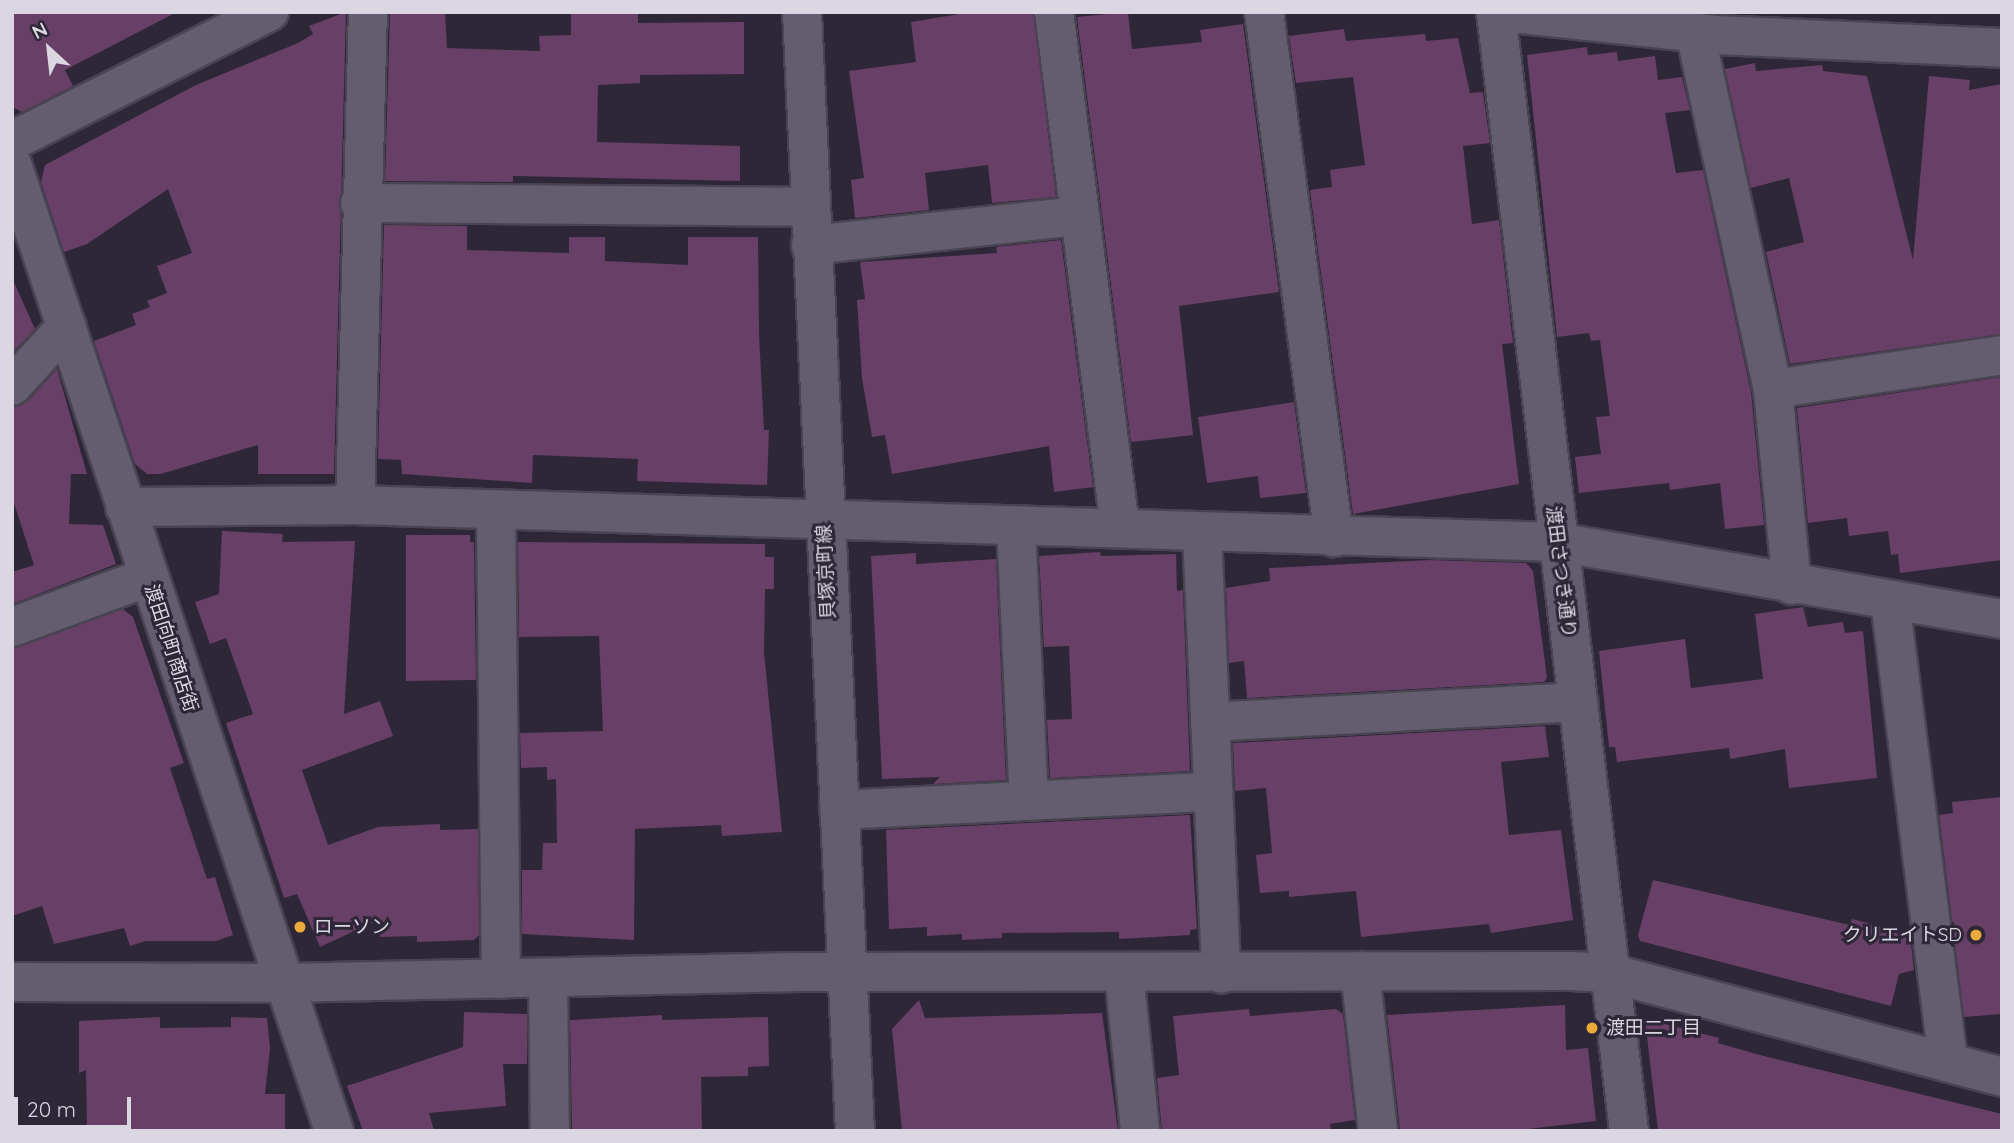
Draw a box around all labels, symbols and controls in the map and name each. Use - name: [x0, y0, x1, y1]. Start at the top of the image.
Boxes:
- north arrow: [14, 14, 84, 84]
- text: N: [28, 16, 51, 44]
- street label: 渡田さつき通り: [1542, 505, 1580, 639]
- street label: 貝塚京町線: [812, 524, 840, 620]
- street label: 渡田向町商店街: [140, 581, 202, 715]
- place label: ローソン: [314, 916, 390, 938]
- marker: ローソン: [292, 919, 308, 935]
- place label: クリエイトSD: [1843, 924, 1962, 946]
- marker: クリエイトSD: [1968, 927, 1984, 943]
- place label: 渡田二丁目: [1606, 1017, 1701, 1039]
- marker: 渡田二丁目: [1584, 1020, 1600, 1036]
- scale bar: [18, 1084, 135, 1128]
- text: 20 m: [27, 1096, 76, 1122]

